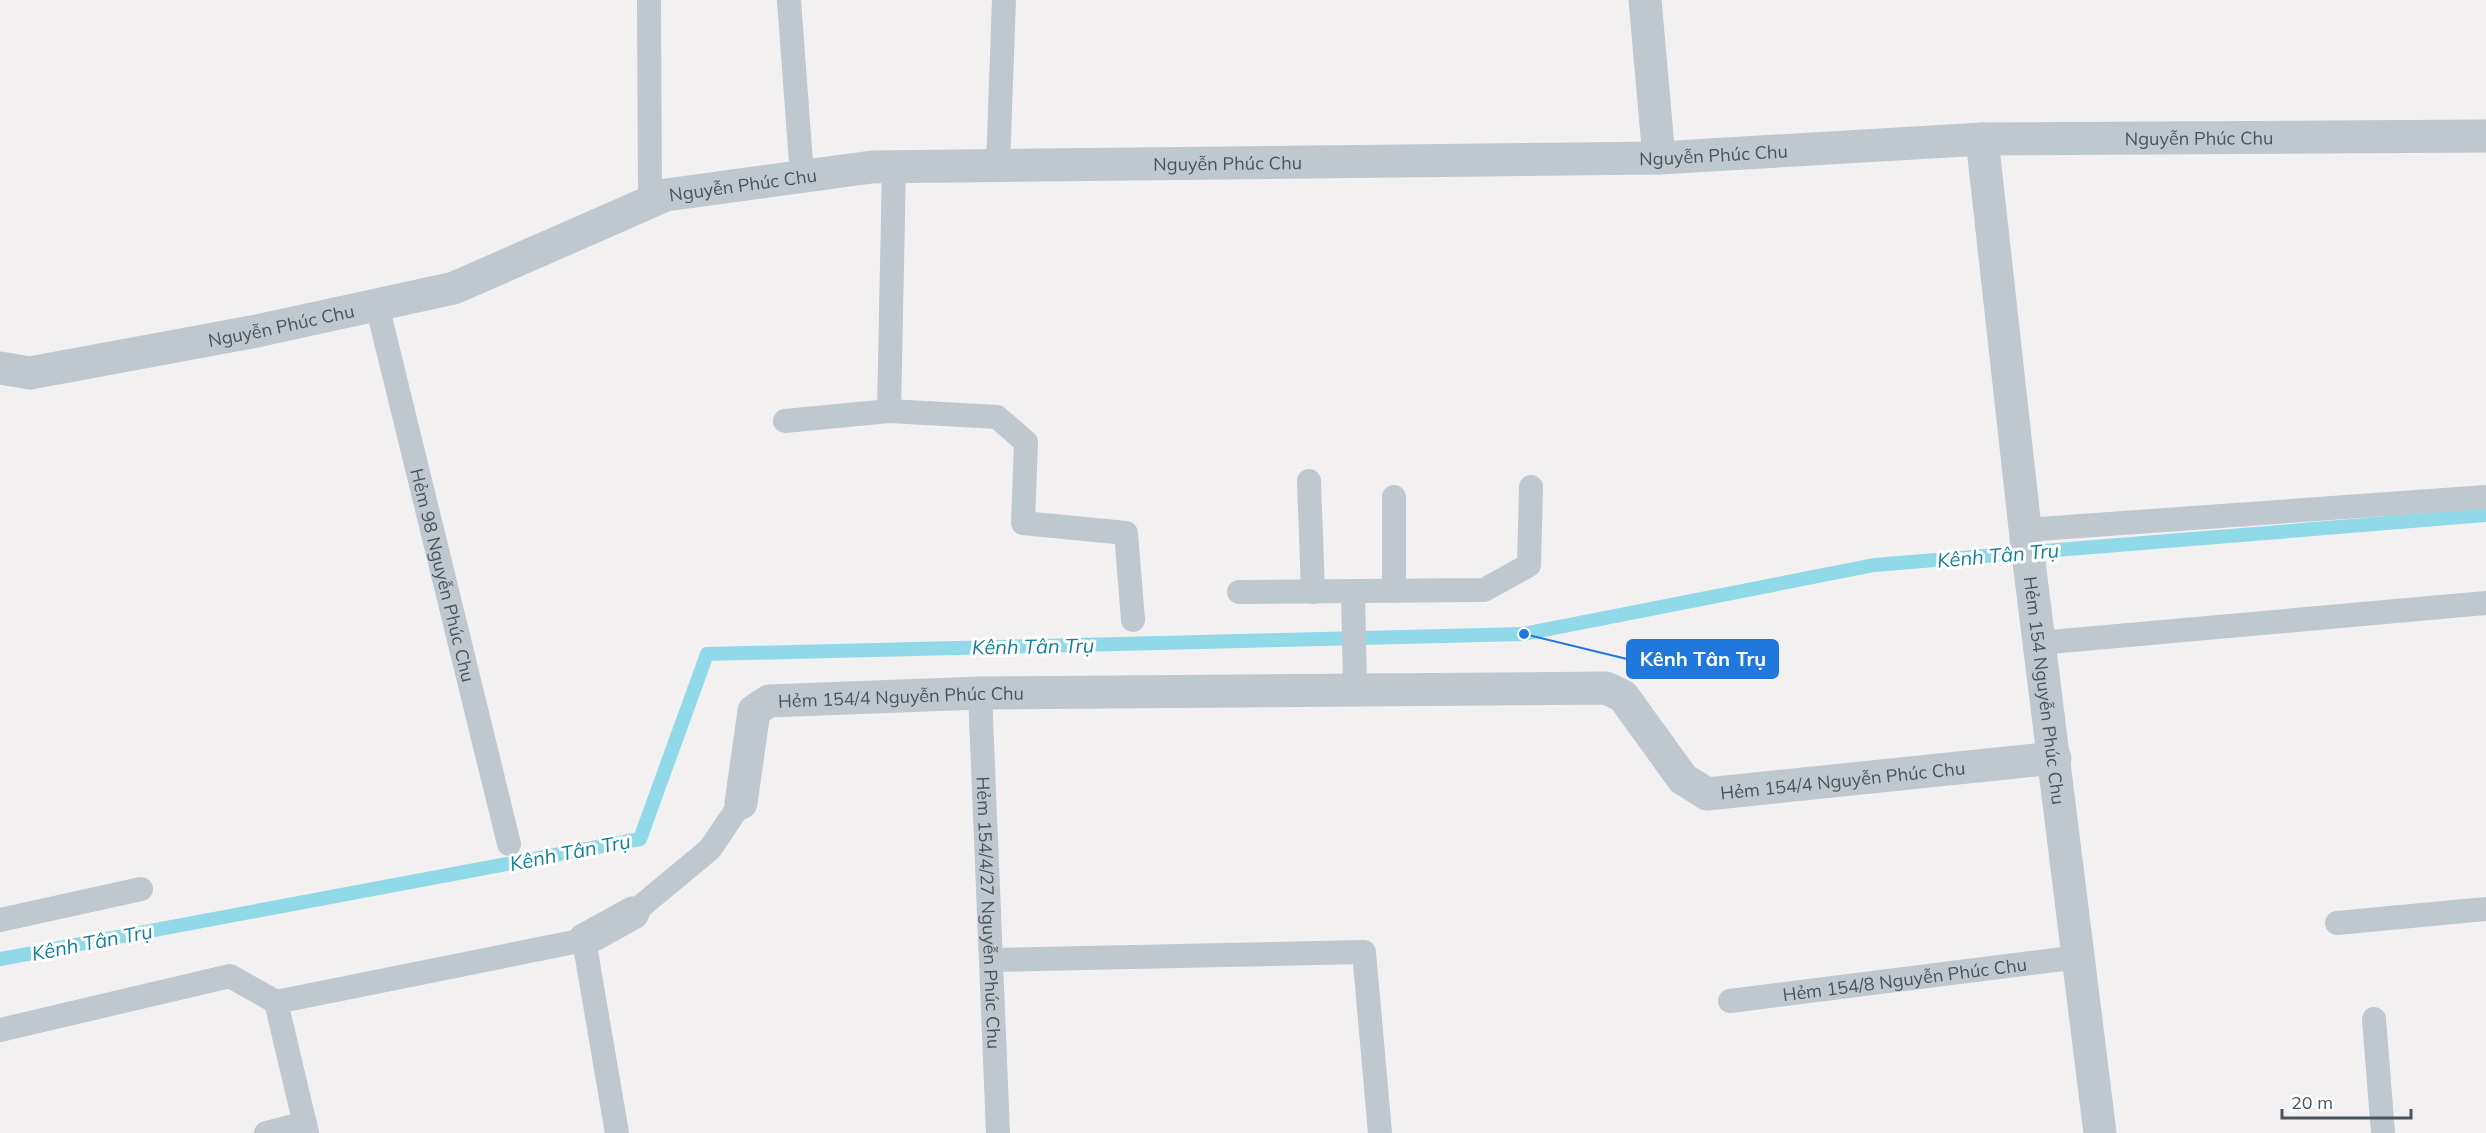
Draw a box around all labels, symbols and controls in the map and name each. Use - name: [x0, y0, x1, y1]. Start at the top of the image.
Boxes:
- street label: Nguyễn Phúc Chu: [2125, 126, 2274, 150]
- street label: Nguyễn Phúc Chu: [1639, 139, 1788, 170]
- street label: Nguyễn Phúc Chu: [1153, 151, 1302, 175]
- street label: Nguyễn Phúc Chu: [668, 163, 818, 206]
- street label: Nguyễn Phúc Chu: [206, 299, 356, 351]
- street label: Hẻm 98 Nguyễn Phúc Chu: [406, 466, 480, 684]
- water label: Kênh Tân Trụ: [1936, 537, 2060, 573]
- street label: Hẻm 154 Nguyễn Phúc Chu: [2019, 575, 2071, 806]
- water label: Kênh Tân Trụ: [972, 632, 1094, 660]
- callout: Kênh Tân Trụ: [1627, 640, 1778, 678]
- text: Kênh Tân Trụ: [1640, 646, 1766, 671]
- street label: Hẻm 154/4 Nguyễn Phúc Chu: [778, 681, 1024, 712]
- street label: Hẻm 154/4 Nguyễn Phúc Chu: [1719, 756, 1966, 804]
- street label: Hẻm 154/4/27 Nguyễn Phúc Chu: [972, 776, 1006, 1050]
- water label: Kênh Tân Trụ: [508, 828, 632, 876]
- water label: Kênh Tân Trụ: [30, 918, 154, 966]
- street label: Hẻm 154/8 Nguyễn Phúc Chu: [1781, 952, 2028, 1006]
- scale bar: [2282, 1082, 2411, 1120]
- text: 20 m: [2291, 1091, 2333, 1114]

